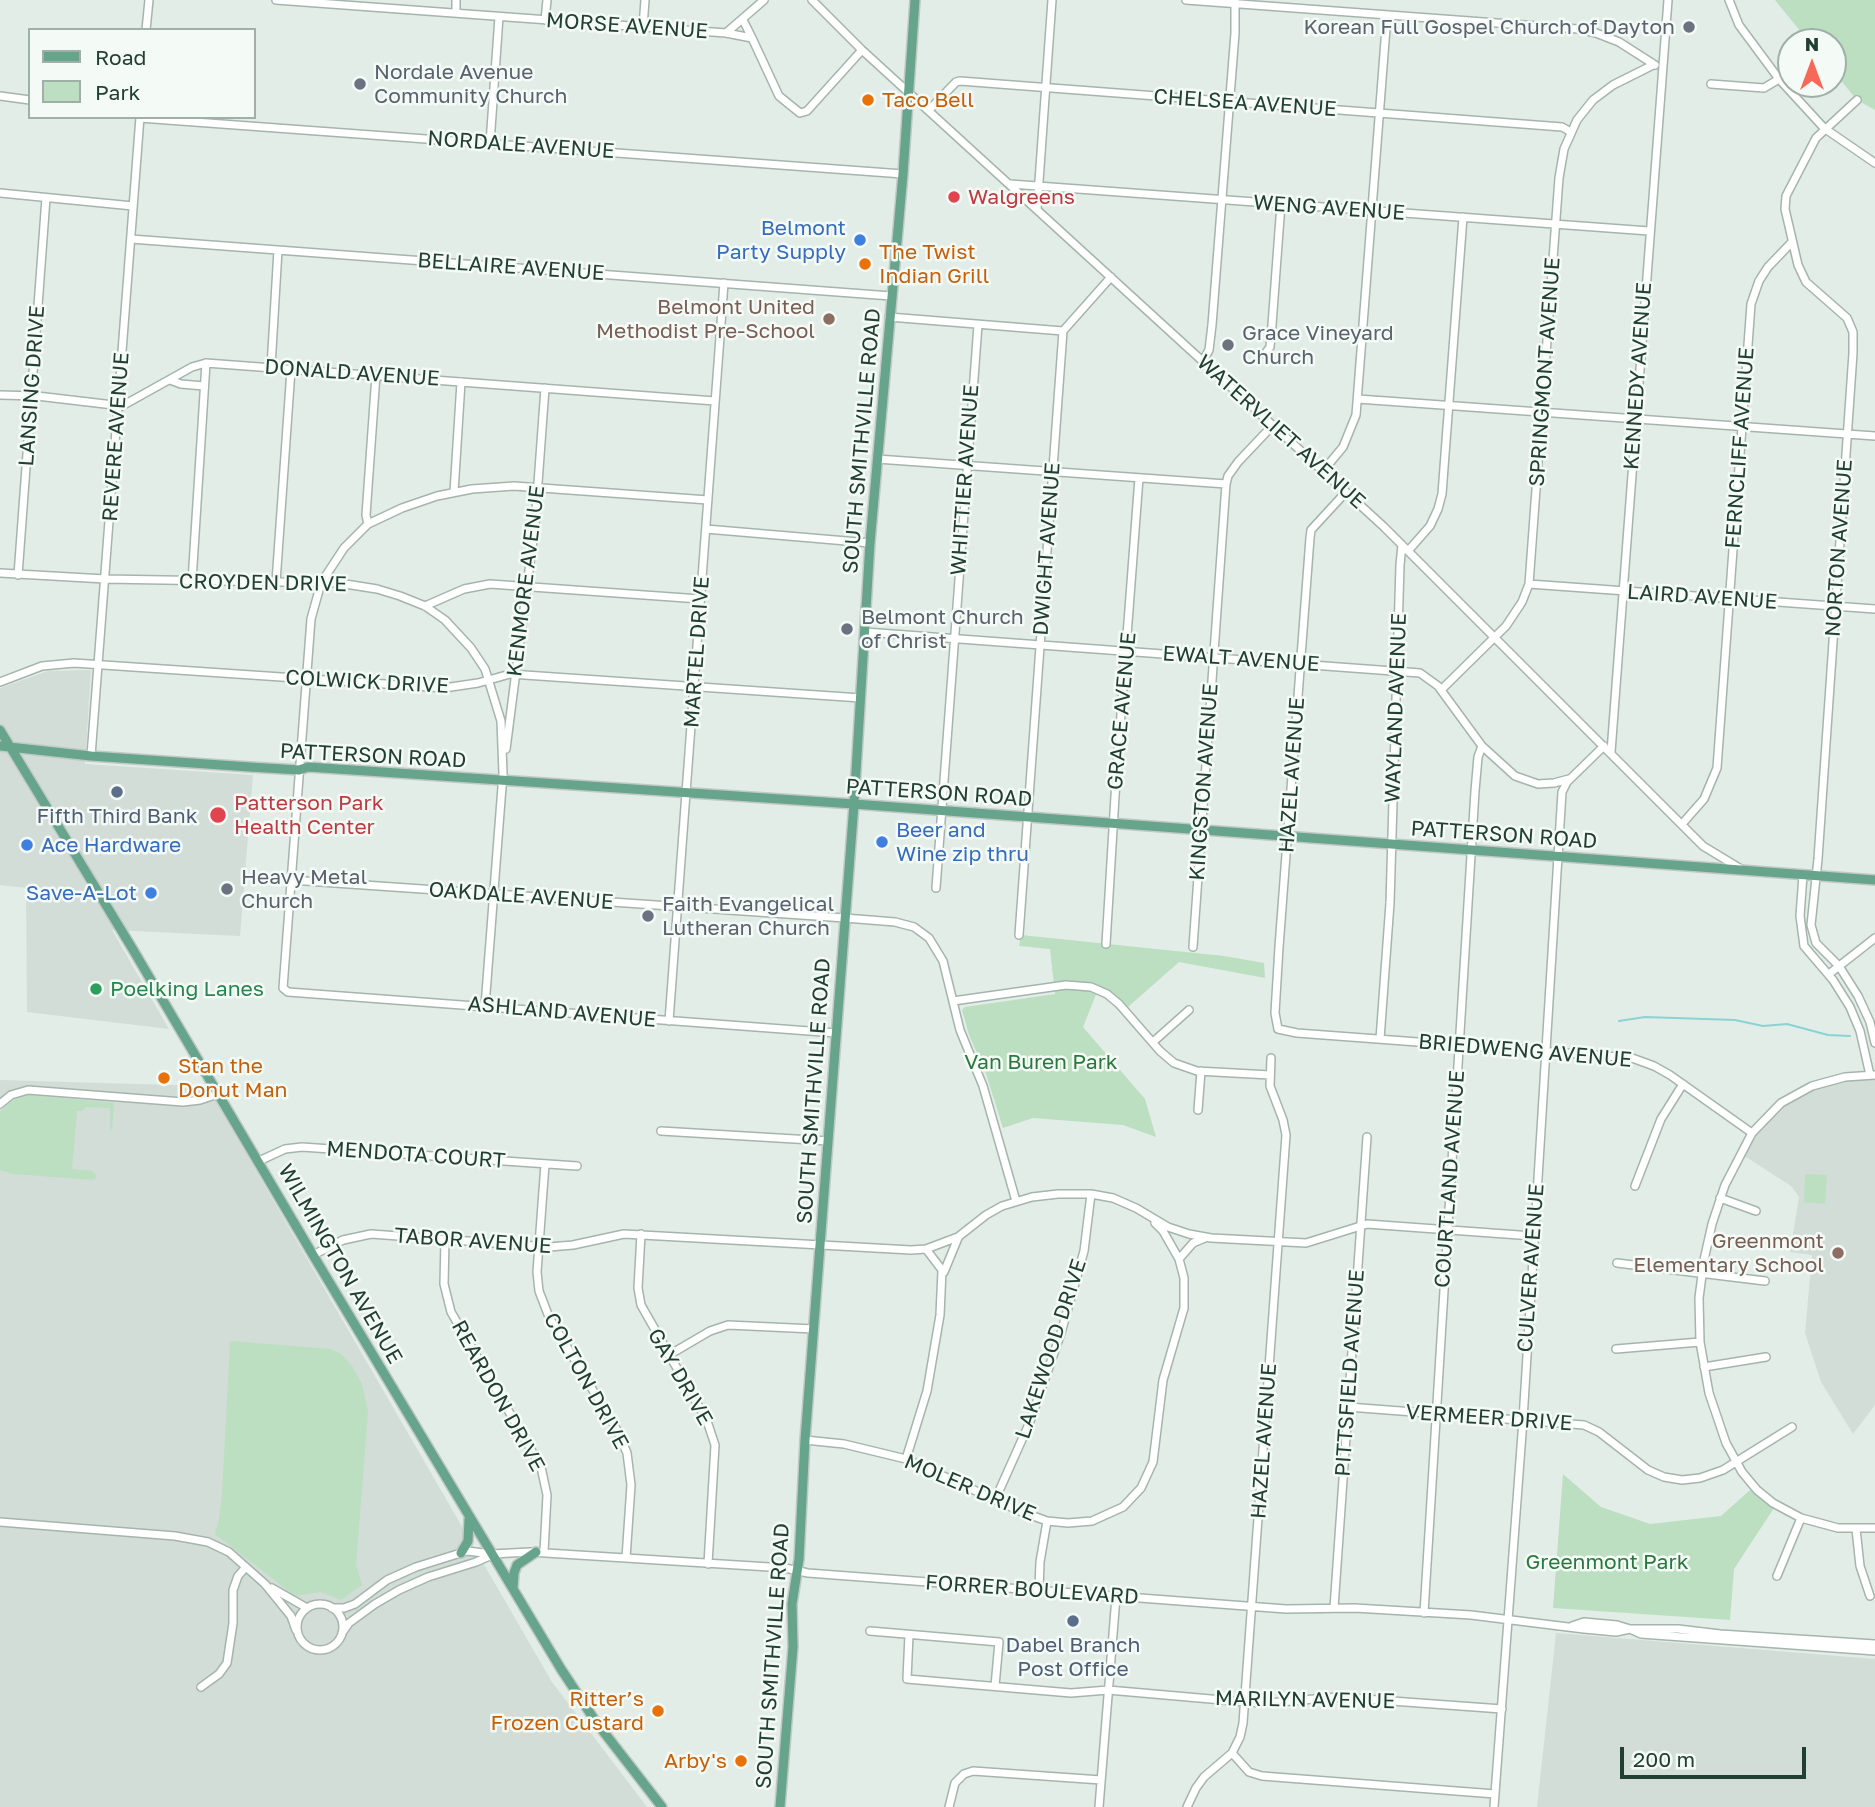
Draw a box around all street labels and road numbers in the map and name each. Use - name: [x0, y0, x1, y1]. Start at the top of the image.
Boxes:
- street label: MORSE AVENUE: [545, 8, 709, 44]
- street label: CHELSEA AVENUE: [1153, 84, 1337, 122]
- street label: NORDALE AVENUE: [427, 126, 615, 164]
- street label: WENG AVENUE: [1252, 190, 1406, 226]
- street label: BELLAIRE AVENUE: [417, 248, 605, 286]
- street label: SPRINGMONT AVENUE: [1524, 256, 1566, 488]
- street label: KENNEDY AVENUE: [1619, 281, 1657, 471]
- street label: LANSING DRIVE: [14, 305, 50, 467]
- street label: SOUTH SMITHVILLE ROAD: [838, 307, 886, 575]
- street label: FERNCLIFF AVENUE: [1720, 346, 1760, 550]
- street label: WATERVLIET AVENUE: [1192, 350, 1370, 514]
- street label: REVERE AVENUE: [98, 351, 134, 523]
- street label: DONALD AVENUE: [264, 354, 440, 392]
- street label: WHITTIER AVENUE: [946, 384, 984, 576]
- street label: NORTON AVENUE: [1820, 458, 1858, 638]
- street label: DWIGHT AVENUE: [1028, 462, 1066, 636]
- street label: KENMORE AVENUE: [502, 484, 550, 678]
- street label: CROYDEN DRIVE: [179, 569, 347, 597]
- street label: MARTEL DRIVE: [679, 575, 715, 729]
- street label: LAIRD AVENUE: [1626, 579, 1778, 615]
- street label: WAYLAND AVENUE: [1380, 613, 1412, 803]
- street label: GRACE AVENUE: [1103, 631, 1141, 791]
- street label: EWALT AVENUE: [1162, 641, 1320, 677]
- street label: COLWICK DRIVE: [285, 665, 449, 699]
- street label: KINGSTON AVENUE: [1185, 683, 1223, 881]
- street label: HAZEL AVENUE: [1274, 696, 1310, 854]
- street label: PATTERSON ROAD: [279, 739, 467, 773]
- street label: PATTERSON ROAD: [845, 774, 1033, 812]
- street label: PATTERSON ROAD: [1410, 816, 1598, 854]
- street label: OAKDALE AVENUE: [428, 877, 614, 915]
- street label: SOUTH SMITHVILLE ROAD: [792, 957, 836, 1225]
- street label: ASHLAND AVENUE: [467, 991, 657, 1033]
- street label: BRIEDWENG AVENUE: [1417, 1029, 1633, 1073]
- street label: COURTLAND AVENUE: [1430, 1069, 1470, 1289]
- street label: MENDOTA COURT: [326, 1136, 506, 1174]
- street label: WILMINGTON AVENUE: [273, 1160, 407, 1368]
- street label: CULVER AVENUE: [1513, 1183, 1549, 1353]
- street label: TABOR AVENUE: [394, 1223, 552, 1259]
- street label: LAKEWOOD DRIVE: [1010, 1256, 1092, 1442]
- street label: PITTSFIELD AVENUE: [1330, 1269, 1370, 1477]
- street label: COLTON DRIVE: [538, 1308, 634, 1454]
- street label: REARDON DRIVE: [446, 1316, 550, 1476]
- street label: GAY DRIVE: [642, 1324, 718, 1430]
- street label: HAZEL AVENUE: [1246, 1362, 1282, 1520]
- street label: VERMEER DRIVE: [1405, 1400, 1573, 1436]
- street label: MOLER DRIVE: [900, 1449, 1040, 1527]
- street label: SOUTH SMITHVILLE ROAD: [751, 1522, 795, 1790]
- street label: FORRER BOULEVARD: [924, 1570, 1140, 1610]
- street label: MARILYN AVENUE: [1215, 1686, 1395, 1714]

